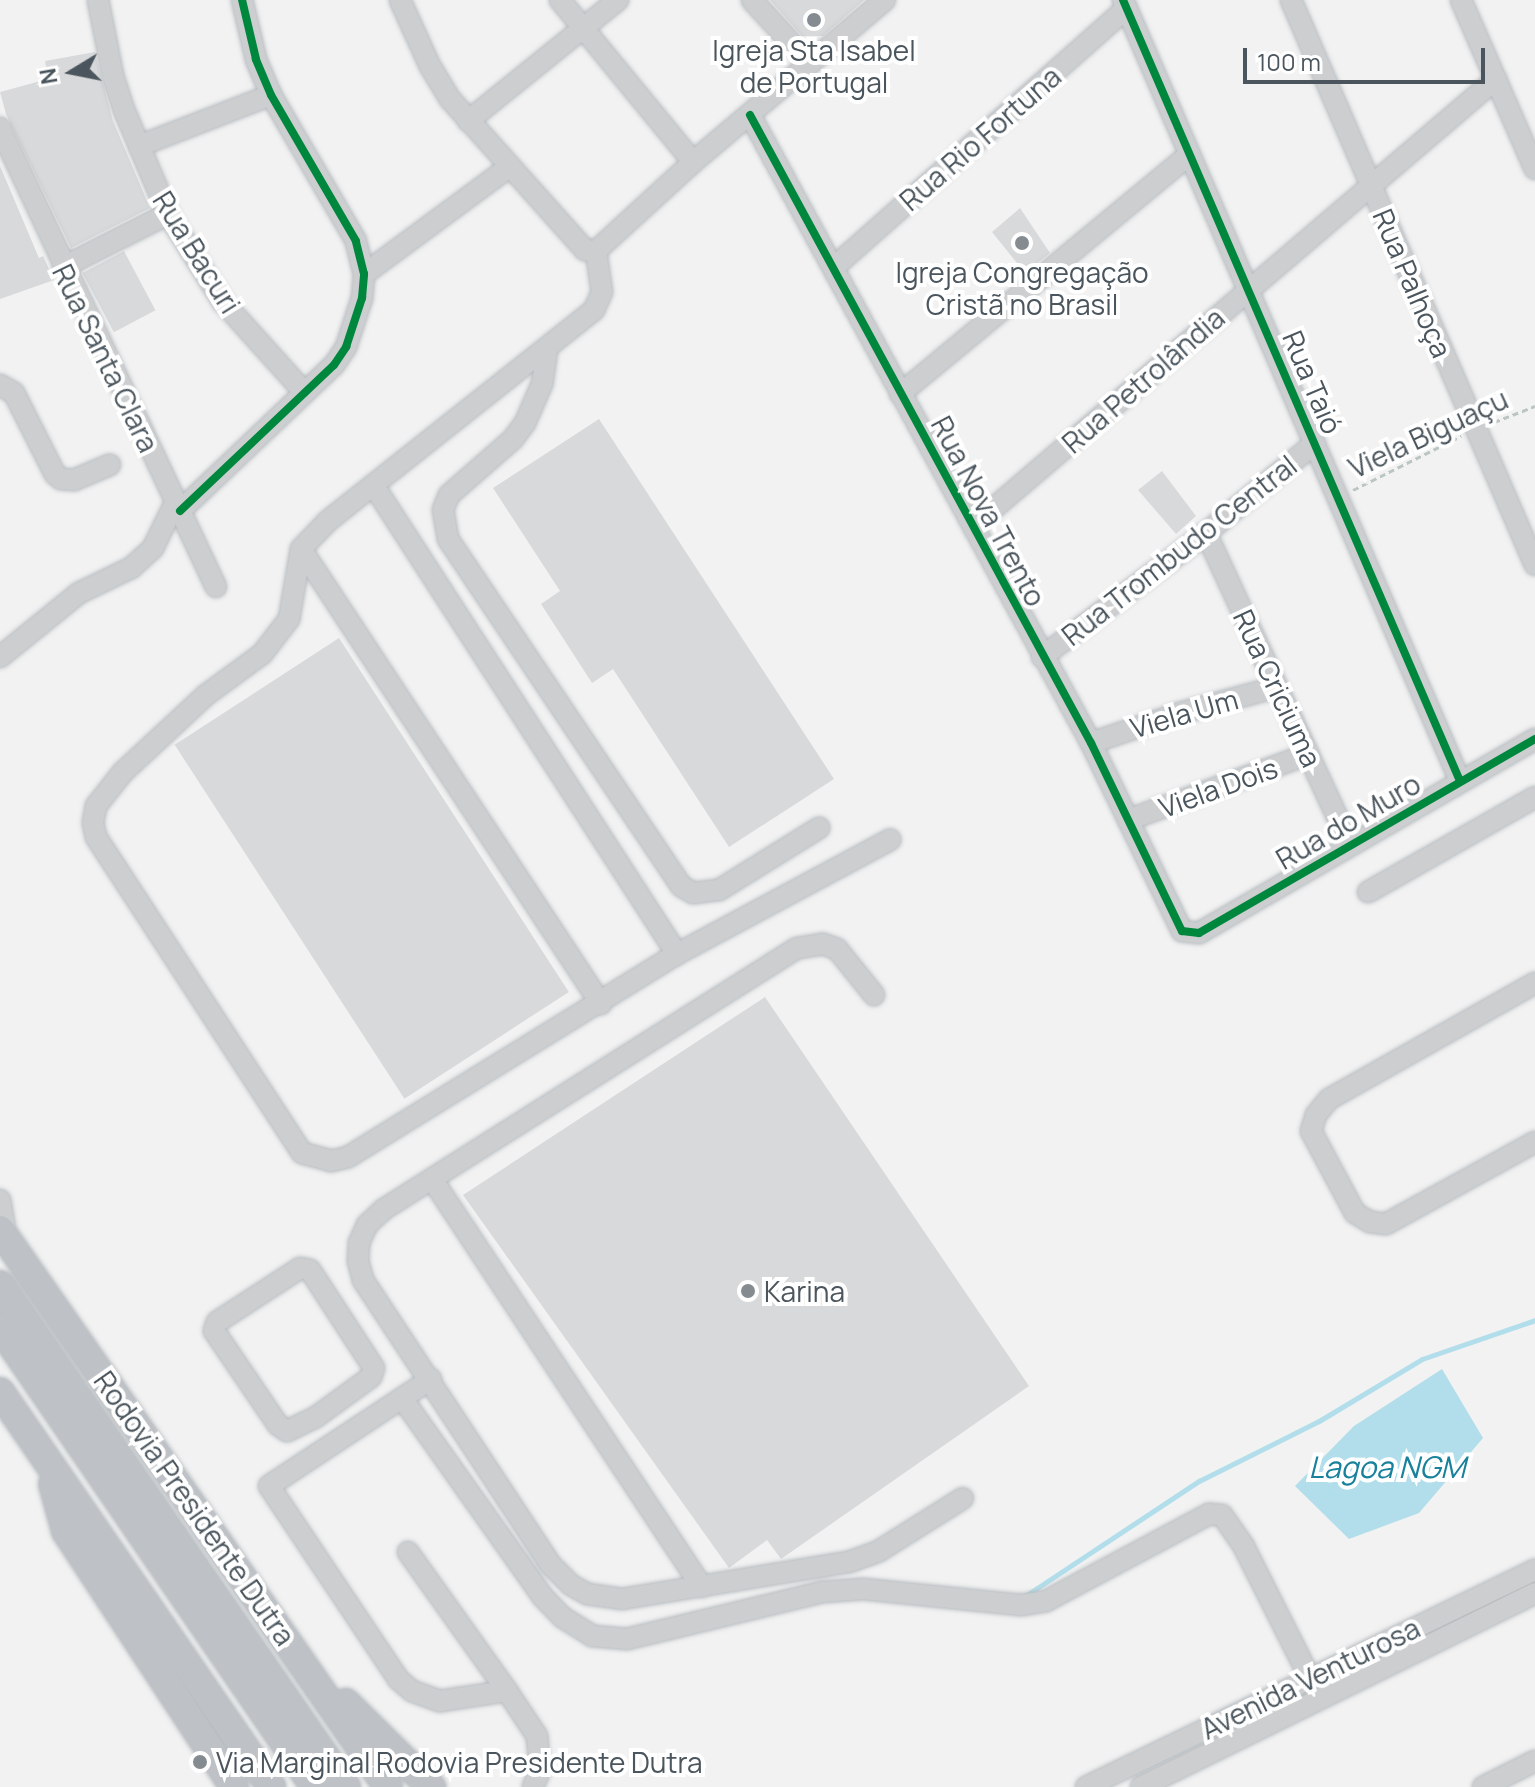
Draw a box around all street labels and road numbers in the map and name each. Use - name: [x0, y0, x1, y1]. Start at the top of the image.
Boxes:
- street label: Rua Rio Fortuna: [893, 59, 1067, 217]
- street label: Rua Bacuri: [146, 185, 248, 319]
- street label: Rua Palhoça: [1367, 204, 1459, 362]
- street label: Rua Santa Clara: [46, 259, 166, 457]
- street label: Rua Petrolândia: [1055, 301, 1231, 459]
- street label: Rua Taió: [1276, 325, 1350, 439]
- street label: Viela Biguaçu: [1343, 382, 1513, 484]
- street label: Rua Nova Trento: [925, 410, 1053, 612]
- street label: Rua Trombudo Central: [1055, 448, 1303, 652]
- street label: Rua Criciuma: [1227, 604, 1329, 772]
- street label: Viela Um: [1126, 682, 1242, 744]
- street label: Viela Dois: [1154, 750, 1282, 824]
- street label: Rua do Muro: [1270, 766, 1426, 876]
- street label: Rodovia Presidente Dutra: [88, 1365, 302, 1651]
- street label: Avenida Venturosa: [1195, 1610, 1425, 1746]

